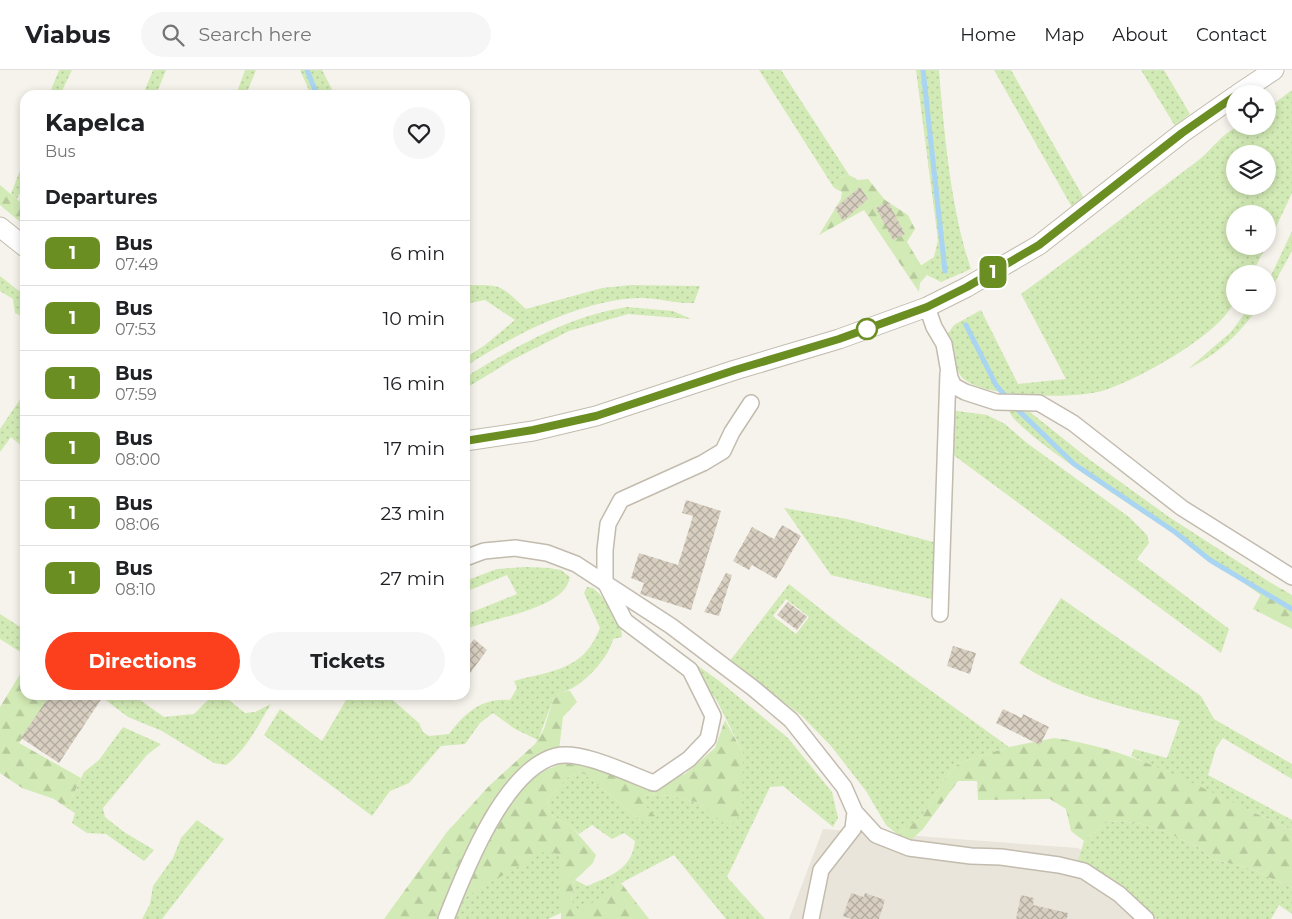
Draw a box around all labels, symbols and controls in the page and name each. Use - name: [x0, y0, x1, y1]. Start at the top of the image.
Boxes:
- search box: [141, 12, 491, 57]
- text: Viabus: [25, 20, 111, 49]
- icon: search: [159, 21, 187, 49]
- text: Search here: [199, 23, 312, 46]
- text: Home: [960, 24, 1016, 46]
- text: Map: [1044, 24, 1084, 46]
- text: About: [1112, 24, 1168, 46]
- text: Contact: [1196, 24, 1267, 46]
- map controls: [1226, 85, 1276, 315]
- button: locate: [1226, 85, 1276, 135]
- button: heart: [393, 107, 445, 159]
- text: Kapelca: [45, 108, 145, 137]
- text: Bus: [45, 142, 76, 161]
- button: layers: [1226, 145, 1276, 195]
- text: Departures: [45, 186, 157, 209]
- button: +: [1226, 205, 1276, 255]
- text: Bus: [115, 232, 153, 255]
- text: 1: [69, 242, 76, 264]
- text: 6 min: [390, 242, 445, 265]
- text: 07:49: [115, 255, 158, 274]
- line badge: 1: [977, 256, 1009, 288]
- text: 1: [989, 261, 997, 283]
- button: −: [1226, 265, 1276, 315]
- text: Bus: [115, 297, 153, 320]
- text: 1: [69, 307, 76, 329]
- text: 10 min: [382, 307, 445, 330]
- unlabelled marker: [856, 318, 878, 340]
- text: 07:53: [115, 320, 156, 339]
- text: Bus: [115, 362, 153, 385]
- text: 1: [69, 372, 76, 394]
- text: 16 min: [383, 372, 445, 395]
- text: 07:59: [115, 385, 157, 404]
- text: Bus: [115, 427, 153, 450]
- text: 1: [69, 437, 76, 459]
- text: 17 min: [384, 437, 445, 460]
- text: 08:00: [115, 450, 160, 469]
- text: Bus: [115, 492, 153, 515]
- text: 1: [69, 502, 76, 524]
- text: 23 min: [380, 502, 445, 525]
- text: 08:06: [115, 515, 160, 534]
- text: Bus: [115, 557, 153, 580]
- text: 1: [69, 567, 76, 589]
- text: 27 min: [380, 567, 445, 590]
- text: 08:10: [115, 580, 156, 599]
- button: Directions: [45, 632, 240, 690]
- button: Tickets: [250, 632, 445, 690]

